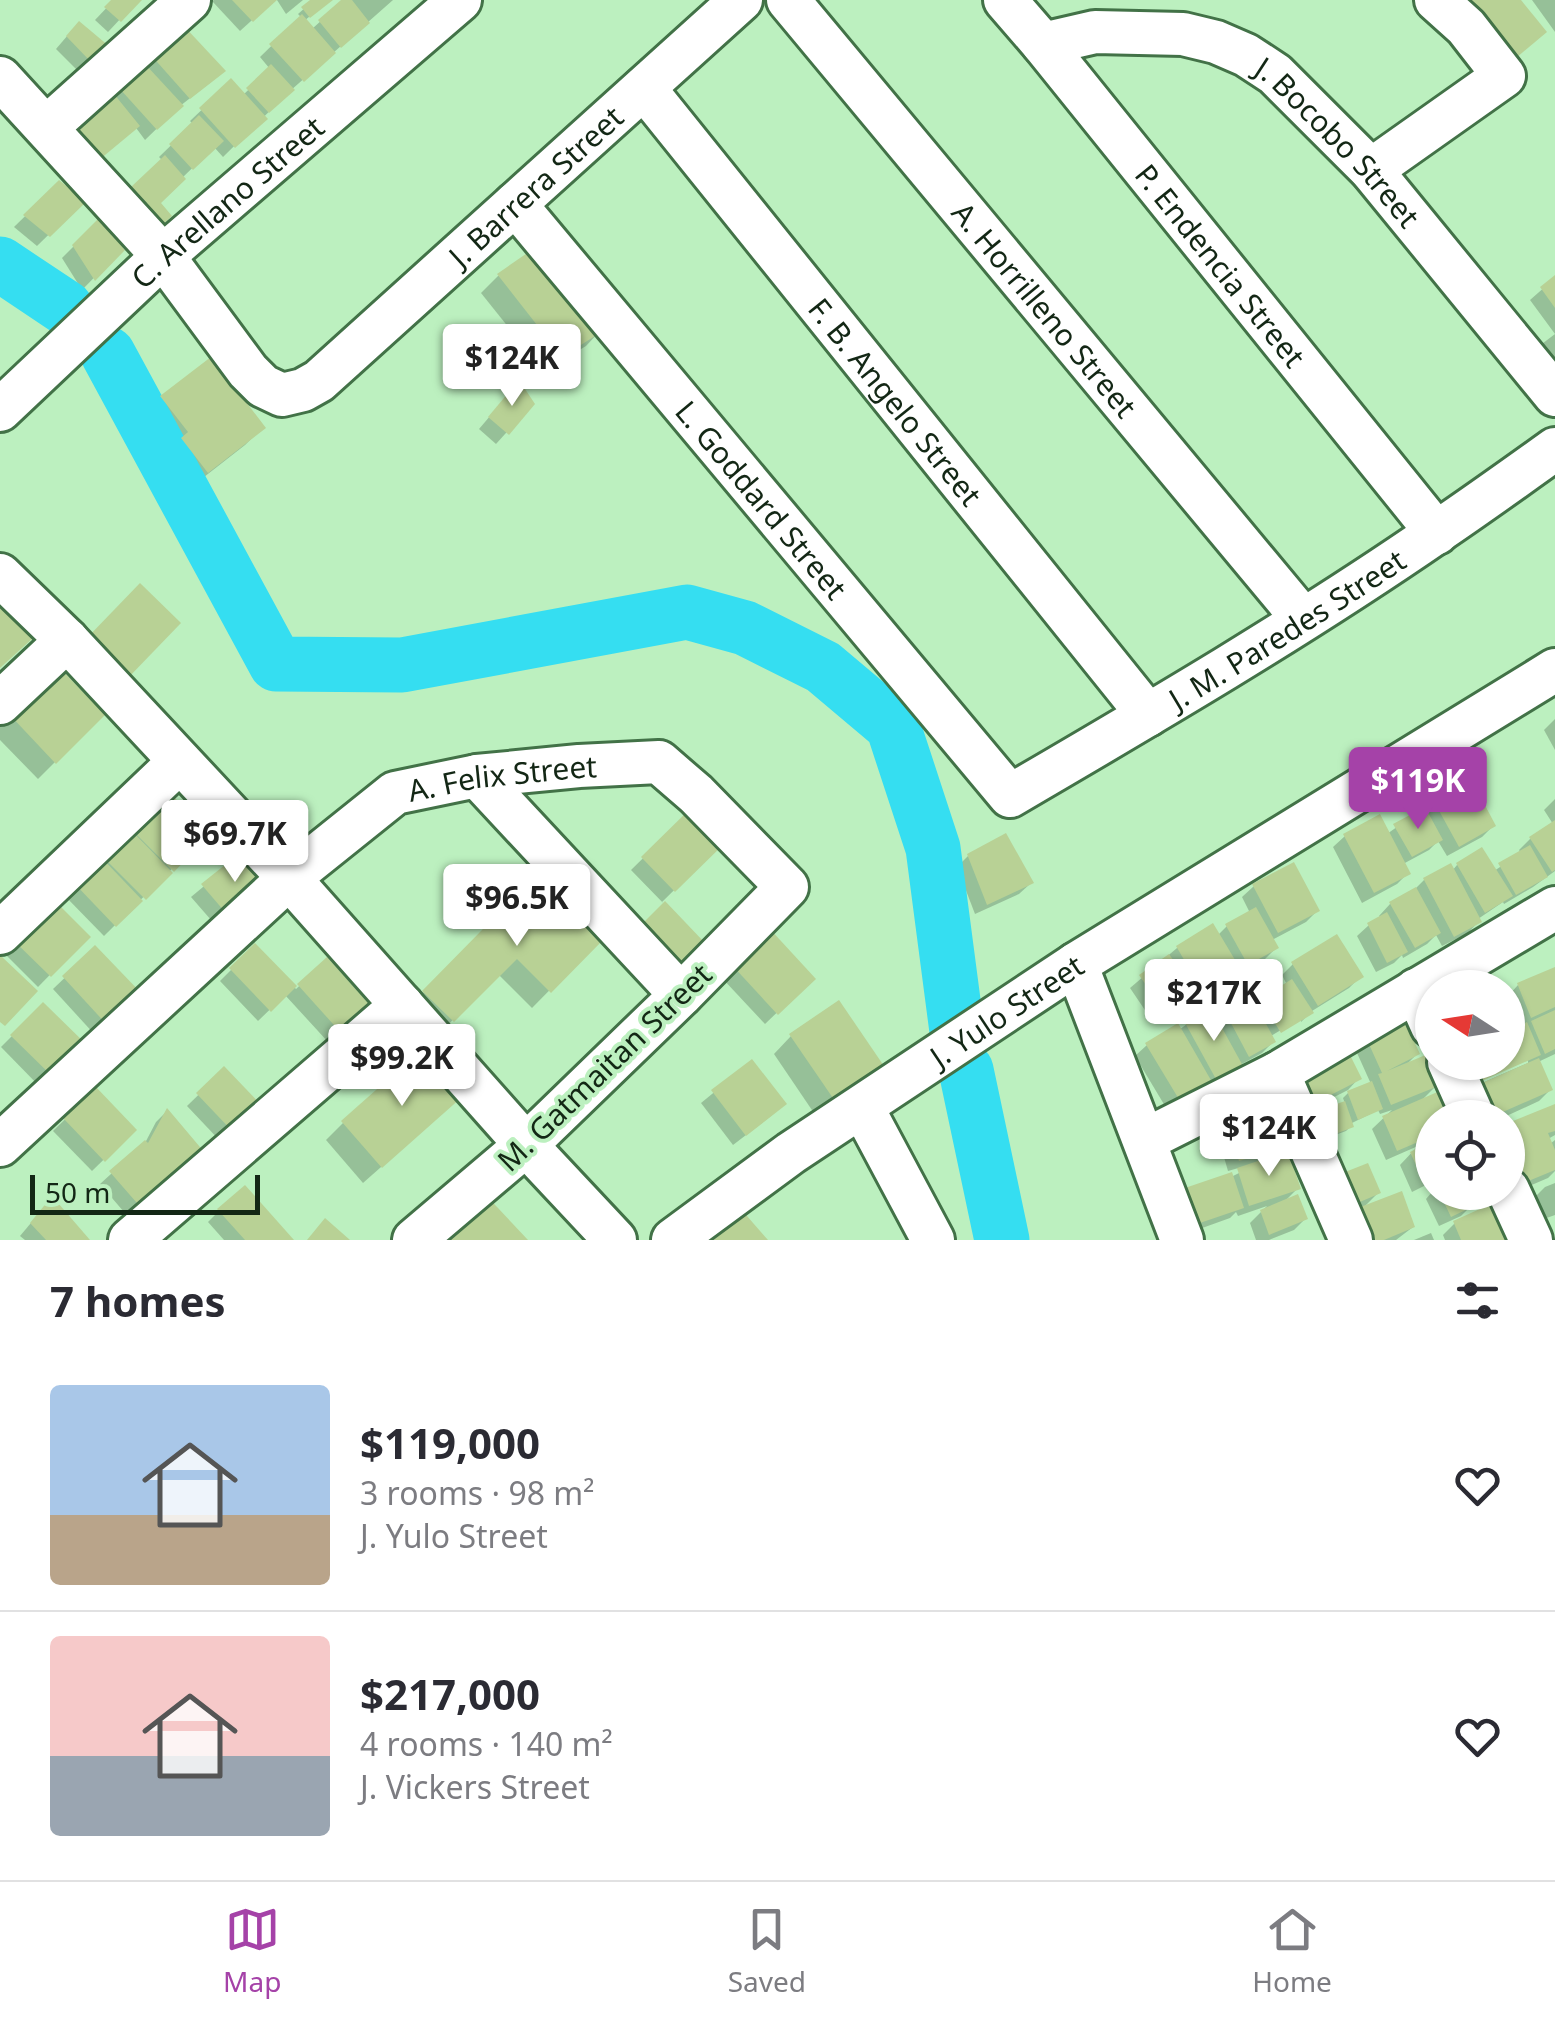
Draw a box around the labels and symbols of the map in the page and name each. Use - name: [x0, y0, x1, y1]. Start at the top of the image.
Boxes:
- street label: J. Bocobo Street: [1245, 45, 1430, 236]
- street label: J. Barrera Street: [437, 96, 631, 277]
- street label: C. Arellano Street: [121, 106, 332, 297]
- street label: P. Endencia Street: [1127, 155, 1316, 375]
- street label: A. Horrilleno Street: [943, 193, 1147, 426]
- street label: F. B. Angelo Street: [800, 289, 992, 514]
- pin: $124K: [442, 324, 582, 409]
- street label: L. Goddard Street: [667, 391, 857, 607]
- street label: J. M. Paredes Street: [1158, 539, 1413, 720]
- street label: A. Felix Street: [404, 745, 598, 810]
- pin: $119K: [1348, 747, 1488, 832]
- pin: $69.7K: [154, 800, 316, 885]
- pin: $96.5K: [436, 864, 598, 949]
- street label: J. Yulo Street: [919, 944, 1091, 1078]
- street label: M. Gatmaitan Street: [488, 954, 720, 1180]
- pin: $217K: [1144, 959, 1284, 1044]
- north arrow: [1415, 970, 1525, 1080]
- pin: $99.2K: [321, 1024, 483, 1109]
- pin: $124K: [1199, 1094, 1339, 1179]
- scale bar: [30, 1170, 260, 1214]

